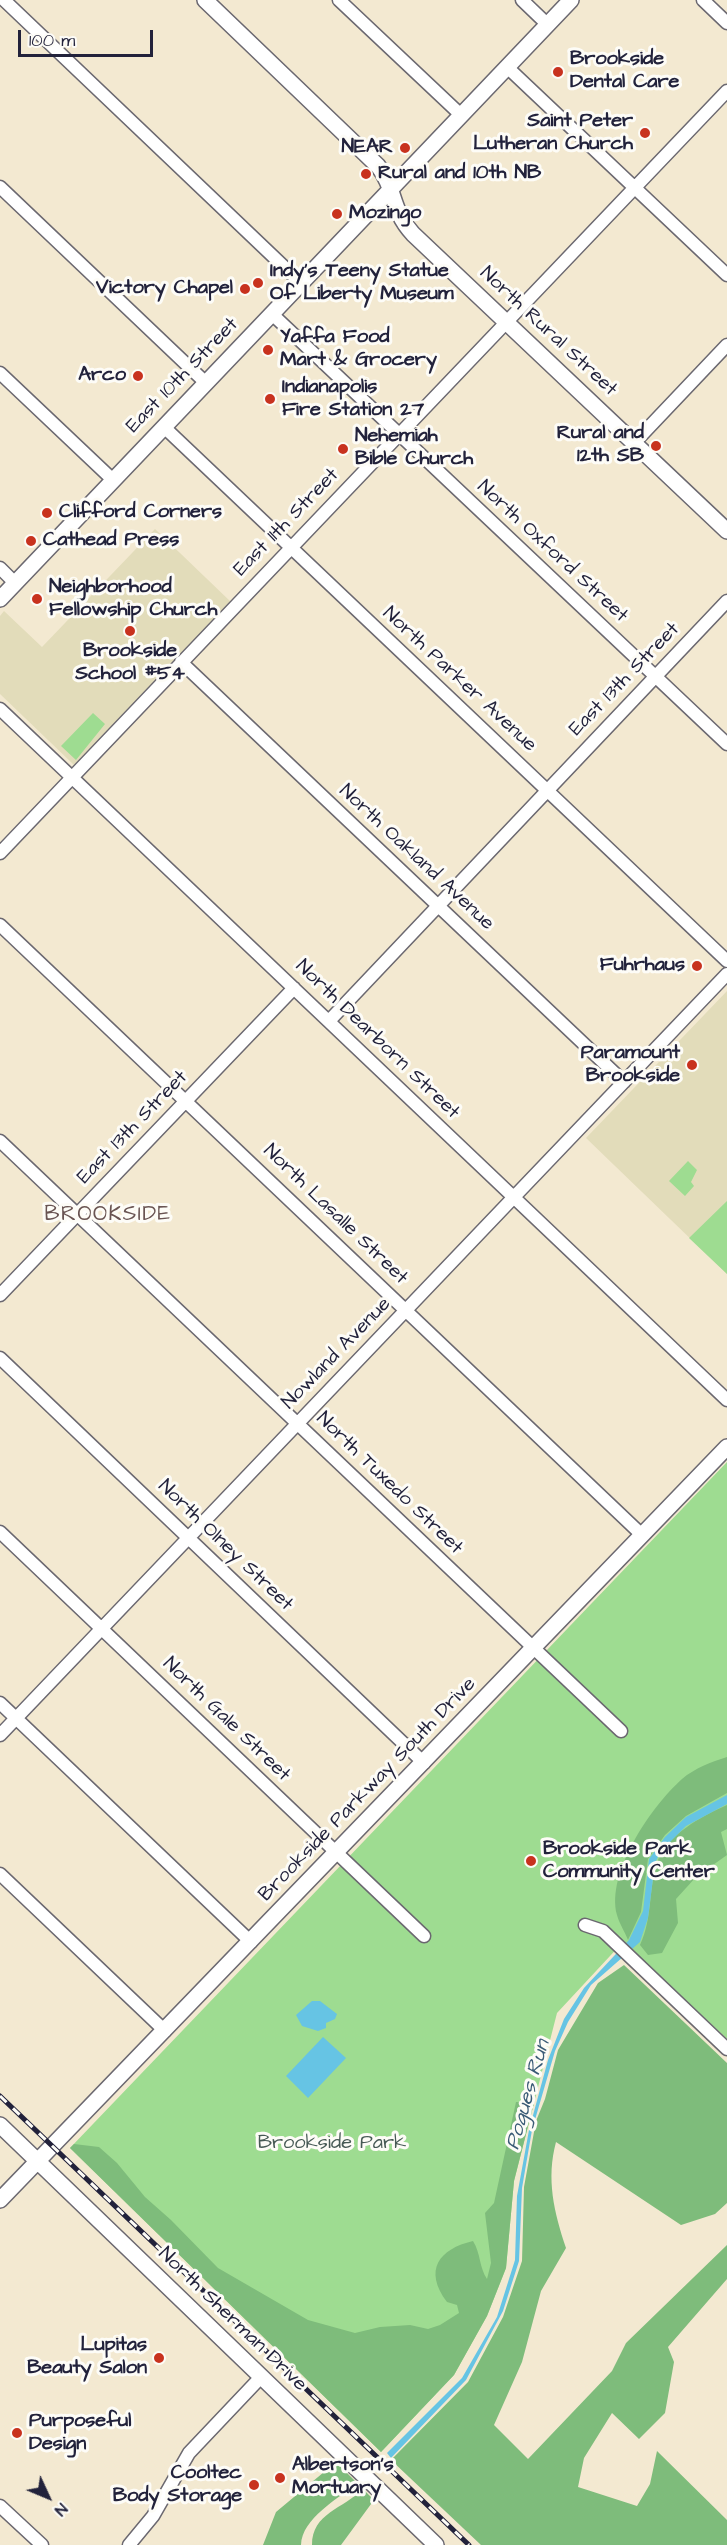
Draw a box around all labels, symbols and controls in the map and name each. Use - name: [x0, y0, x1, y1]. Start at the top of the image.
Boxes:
- scale bar: [21, 18, 156, 56]
- text: 100 m: [29, 28, 75, 53]
- place label: Brookside Dental Care: [570, 48, 679, 95]
- marker: Brookside Dental Care: [551, 65, 565, 79]
- place label: Saint Peter Lutheran Church: [473, 110, 633, 157]
- marker: Saint Peter Lutheran Church: [638, 126, 652, 140]
- place label: NEAR: [342, 136, 393, 160]
- marker: NEAR: [398, 141, 412, 155]
- place label: Rural and 10th NB: [378, 162, 541, 186]
- marker: Rural and 10th NB: [359, 167, 373, 181]
- place label: Mozingo: [349, 202, 421, 226]
- marker: Mozingo: [330, 207, 344, 221]
- place label: Indy's Teeny Statue Of Liberty Museum: [270, 260, 454, 307]
- street label: North Rural Street: [474, 262, 622, 402]
- marker: Indy's Teeny Statue Of Liberty Museum: [251, 276, 265, 290]
- place label: Victory Chapel: [96, 277, 233, 301]
- marker: Victory Chapel: [238, 282, 252, 296]
- street label: East 10th Street: [122, 313, 244, 439]
- place label: Yaffa Food Mart & Grocery: [280, 326, 437, 373]
- marker: Yaffa Food Mart & Grocery: [261, 343, 275, 357]
- place label: Arco: [78, 364, 126, 388]
- marker: Arco: [131, 369, 145, 383]
- place label: Indianapolis Fire Station 27: [282, 376, 424, 423]
- marker: Indianapolis Fire Station 27: [263, 392, 277, 406]
- place label: Rural and 12th SB: [557, 422, 644, 469]
- place label: Nehemiah Bible Church: [355, 425, 473, 472]
- marker: Rural and 12th SB: [649, 439, 663, 453]
- marker: Nehemiah Bible Church: [336, 442, 350, 456]
- street label: East 11th Street: [229, 464, 345, 582]
- street label: North Oxford Street: [472, 476, 632, 628]
- place label: Clifford Corners: [59, 501, 222, 525]
- marker: Clifford Corners: [40, 506, 54, 520]
- place label: Cathead Press: [43, 529, 179, 553]
- marker: Cathead Press: [24, 534, 38, 548]
- place label: Neighborhood Fellowship Church: [49, 576, 217, 623]
- marker: Neighborhood Fellowship Church: [30, 592, 44, 606]
- street label: North Parker Avenue: [377, 602, 541, 758]
- street label: East 13th Street: [565, 618, 685, 742]
- marker: Brookside School #54: [123, 624, 137, 638]
- place label: Brookside School #54: [75, 640, 185, 687]
- street label: North Oakland Avenue: [333, 780, 499, 936]
- place label: Fuhrhaus: [600, 954, 685, 978]
- street label: North Dearborn Street: [290, 955, 464, 1125]
- marker: Fuhrhaus: [690, 959, 704, 973]
- place label: Paramount Brookside: [581, 1042, 680, 1089]
- marker: Paramount Brookside: [685, 1058, 699, 1072]
- street label: East 13th Street: [73, 1066, 193, 1190]
- street label: North Lasalle Street: [258, 1140, 412, 1290]
- district label: BROOKSIDE: [45, 1203, 171, 1229]
- street label: Nowland Avenue: [277, 1293, 397, 1415]
- street label: North Tuxedo Street: [311, 1408, 467, 1560]
- street label: North Olney Street: [152, 1475, 298, 1617]
- street label: North Gale Street: [157, 1653, 295, 1787]
- street label: Brookside Parkway South Drive: [254, 1673, 482, 1907]
- place label: Brookside Park Community Center: [543, 1838, 715, 1885]
- marker: Brookside Park Community Center: [524, 1854, 538, 1868]
- water label: Pogues Run: [501, 2037, 557, 2153]
- park label: Brookside Park: [258, 2132, 406, 2156]
- street label: North Sherman Drive: [153, 2243, 311, 2397]
- place label: Lupitas Beauty Salon: [27, 2334, 147, 2381]
- marker: Lupitas Beauty Salon: [152, 2351, 166, 2365]
- place label: Purposeful Design: [29, 2410, 131, 2457]
- marker: Purposeful Design: [10, 2426, 24, 2440]
- place label: Albertson's Mortuary: [292, 2454, 394, 2501]
- place label: Cooltec Body Storage: [113, 2462, 242, 2509]
- north arrow: [18, 2467, 78, 2527]
- marker: Albertson's Mortuary: [273, 2471, 287, 2485]
- marker: Cooltec Body Storage: [247, 2478, 261, 2492]
- text: N: [50, 2498, 72, 2521]

